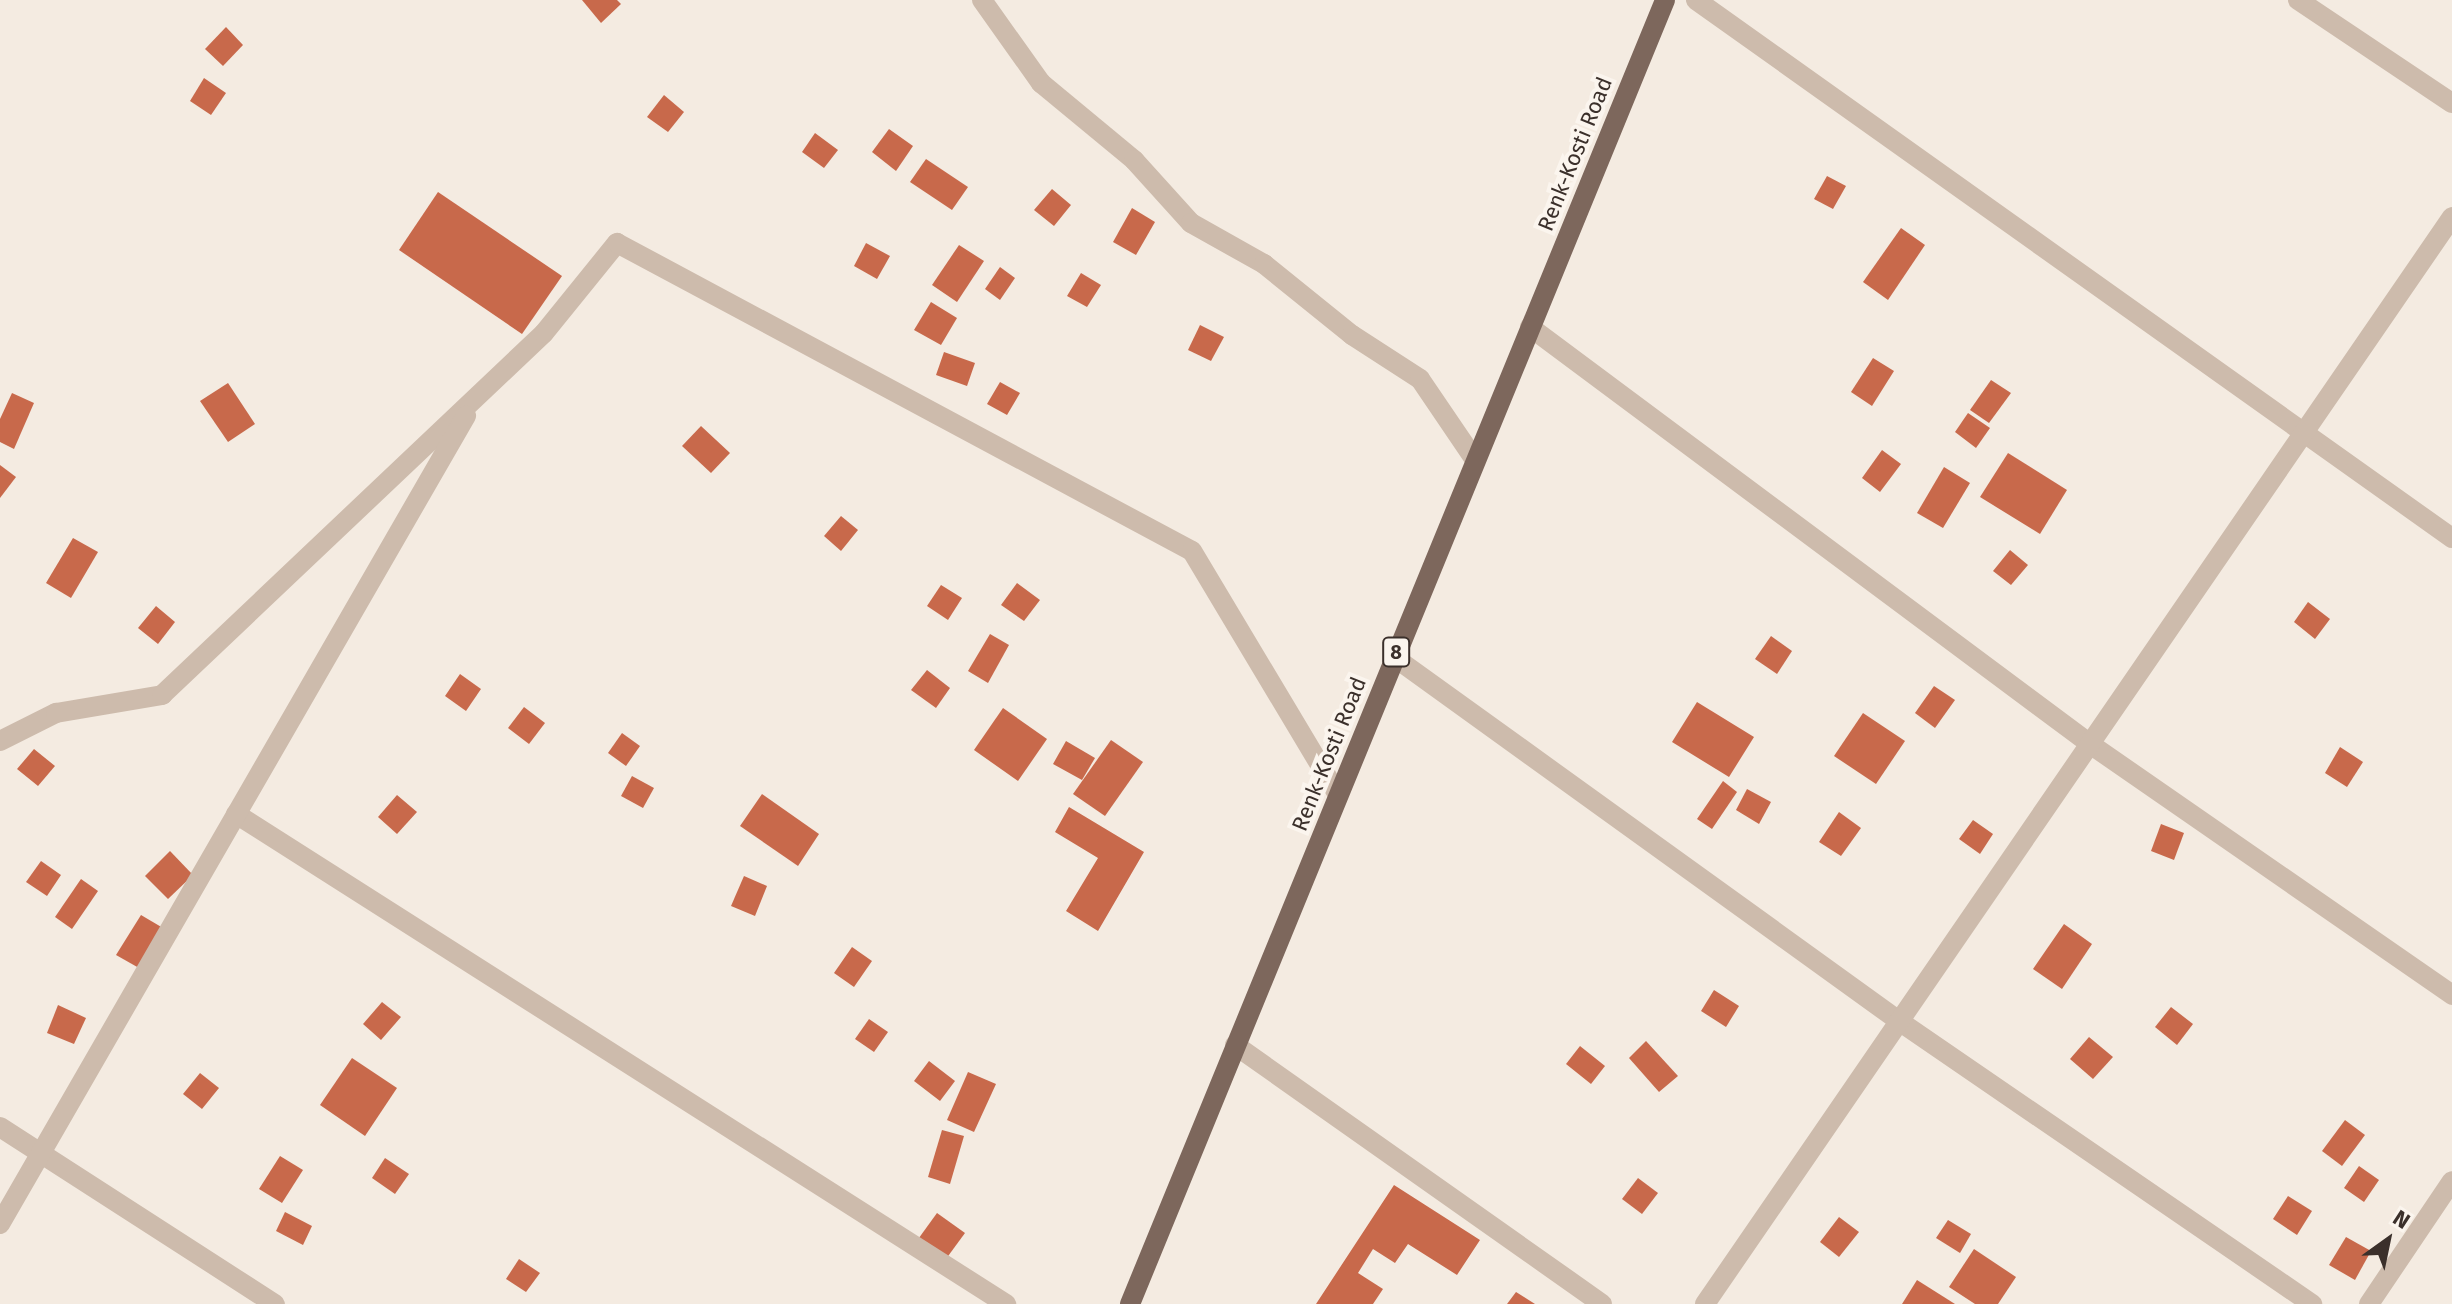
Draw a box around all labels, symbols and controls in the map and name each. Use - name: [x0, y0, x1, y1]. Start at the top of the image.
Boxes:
- street label: Renk-Kosti Road: [1532, 73, 1618, 235]
- road number: 8: [1382, 636, 1410, 668]
- street label: Renk-Kosti Road: [1286, 673, 1372, 835]
- north arrow: [2348, 1200, 2428, 1280]
- text: N: [2388, 1204, 2415, 1235]

